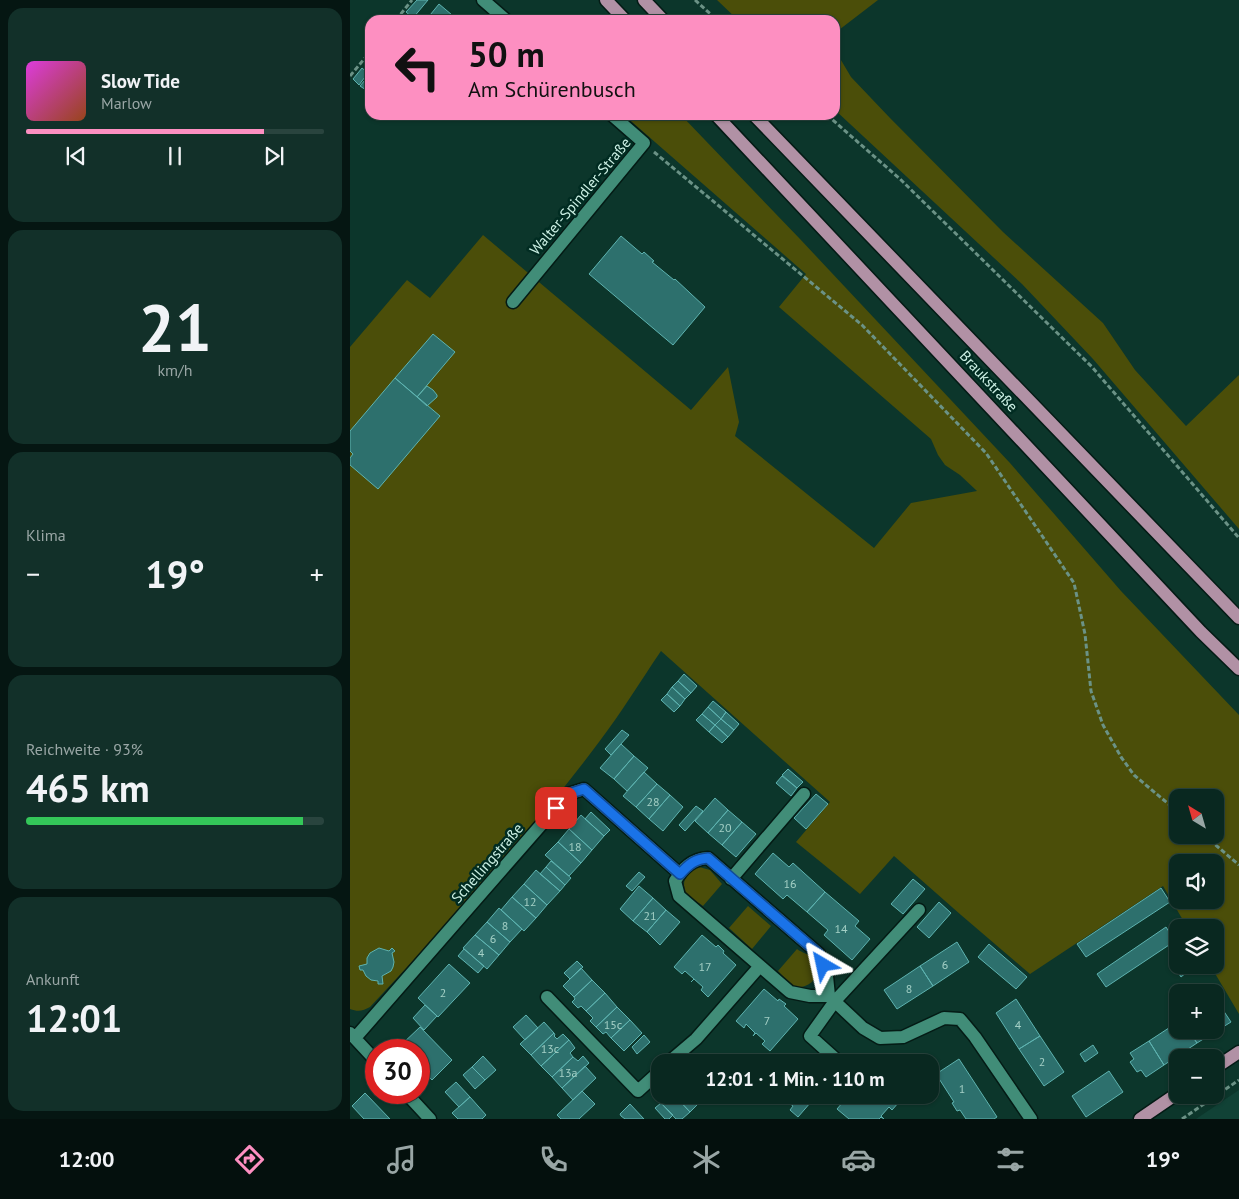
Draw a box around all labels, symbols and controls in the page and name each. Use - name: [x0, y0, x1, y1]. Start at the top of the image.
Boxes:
- text: 50 m: [468, 31, 545, 77]
- icon: left: [385, 35, 450, 100]
- text: Slow Tide: [101, 69, 180, 93]
- text: Am Schürenbusch: [468, 75, 636, 103]
- text: Marlow: [101, 93, 152, 113]
- street label: Walter-Spindler-Straße: [525, 133, 635, 259]
- icon: previous: [62, 142, 90, 170]
- icon: pause: [161, 142, 189, 170]
- icon: next: [260, 142, 288, 170]
- text: 21: [138, 285, 212, 369]
- street label: Braukstraße: [956, 346, 1022, 416]
- text: km/h: [157, 360, 193, 380]
- text: Klima: [26, 525, 66, 545]
- text: 19°: [145, 549, 205, 598]
- text: −: [26, 555, 40, 592]
- text: +: [310, 555, 324, 592]
- text: Reichweite · 93%: [26, 739, 143, 759]
- text: 465 km: [26, 763, 150, 812]
- pin: [535, 787, 577, 829]
- north arrow: [1169, 789, 1224, 844]
- map controls: [1169, 789, 1224, 1104]
- icon: arrive: [542, 794, 570, 822]
- house number: 28: [646, 794, 660, 809]
- street label: Schellingstraße: [447, 819, 527, 907]
- house number: 20: [718, 820, 732, 835]
- house number: 18: [568, 839, 582, 854]
- button: sound: [1169, 854, 1224, 909]
- house number: 16: [783, 876, 797, 891]
- house number: 12: [523, 894, 537, 909]
- house number: 21: [643, 908, 657, 923]
- house number: 8: [502, 918, 508, 933]
- button: layers: [1169, 919, 1224, 974]
- house number: 14: [834, 921, 848, 936]
- house number: 6: [490, 931, 496, 946]
- position arrow: [796, 938, 848, 990]
- house number: 4: [478, 945, 485, 960]
- house number: 6: [942, 957, 948, 972]
- house number: 17: [698, 959, 712, 974]
- text: Ankunft: [26, 969, 79, 989]
- house number: 8: [906, 981, 912, 996]
- button: +: [1169, 984, 1224, 1039]
- house number: 2: [440, 985, 446, 1000]
- text: 12:01: [26, 993, 122, 1042]
- house number: 7: [764, 1013, 770, 1028]
- house number: 15c: [604, 1017, 623, 1032]
- house number: 4: [1015, 1017, 1022, 1032]
- speed limit sign: 30: [365, 1039, 430, 1104]
- house number: 13c: [541, 1041, 560, 1056]
- button: −: [1169, 1049, 1224, 1104]
- house number: 2: [1039, 1054, 1045, 1069]
- house number: 13a: [558, 1065, 578, 1080]
- text: 12:01 · 1 Min. · 110 m: [705, 1067, 885, 1091]
- house number: 1: [959, 1081, 965, 1096]
- icon: directions: [232, 1142, 267, 1177]
- icon: music: [384, 1142, 419, 1177]
- icon: phone: [536, 1142, 571, 1177]
- icon: climate: [689, 1142, 724, 1177]
- icon: car: [841, 1142, 876, 1177]
- icon: filters: [993, 1142, 1028, 1177]
- text: 12:00: [59, 1145, 114, 1173]
- text: 19°: [1146, 1145, 1180, 1173]

